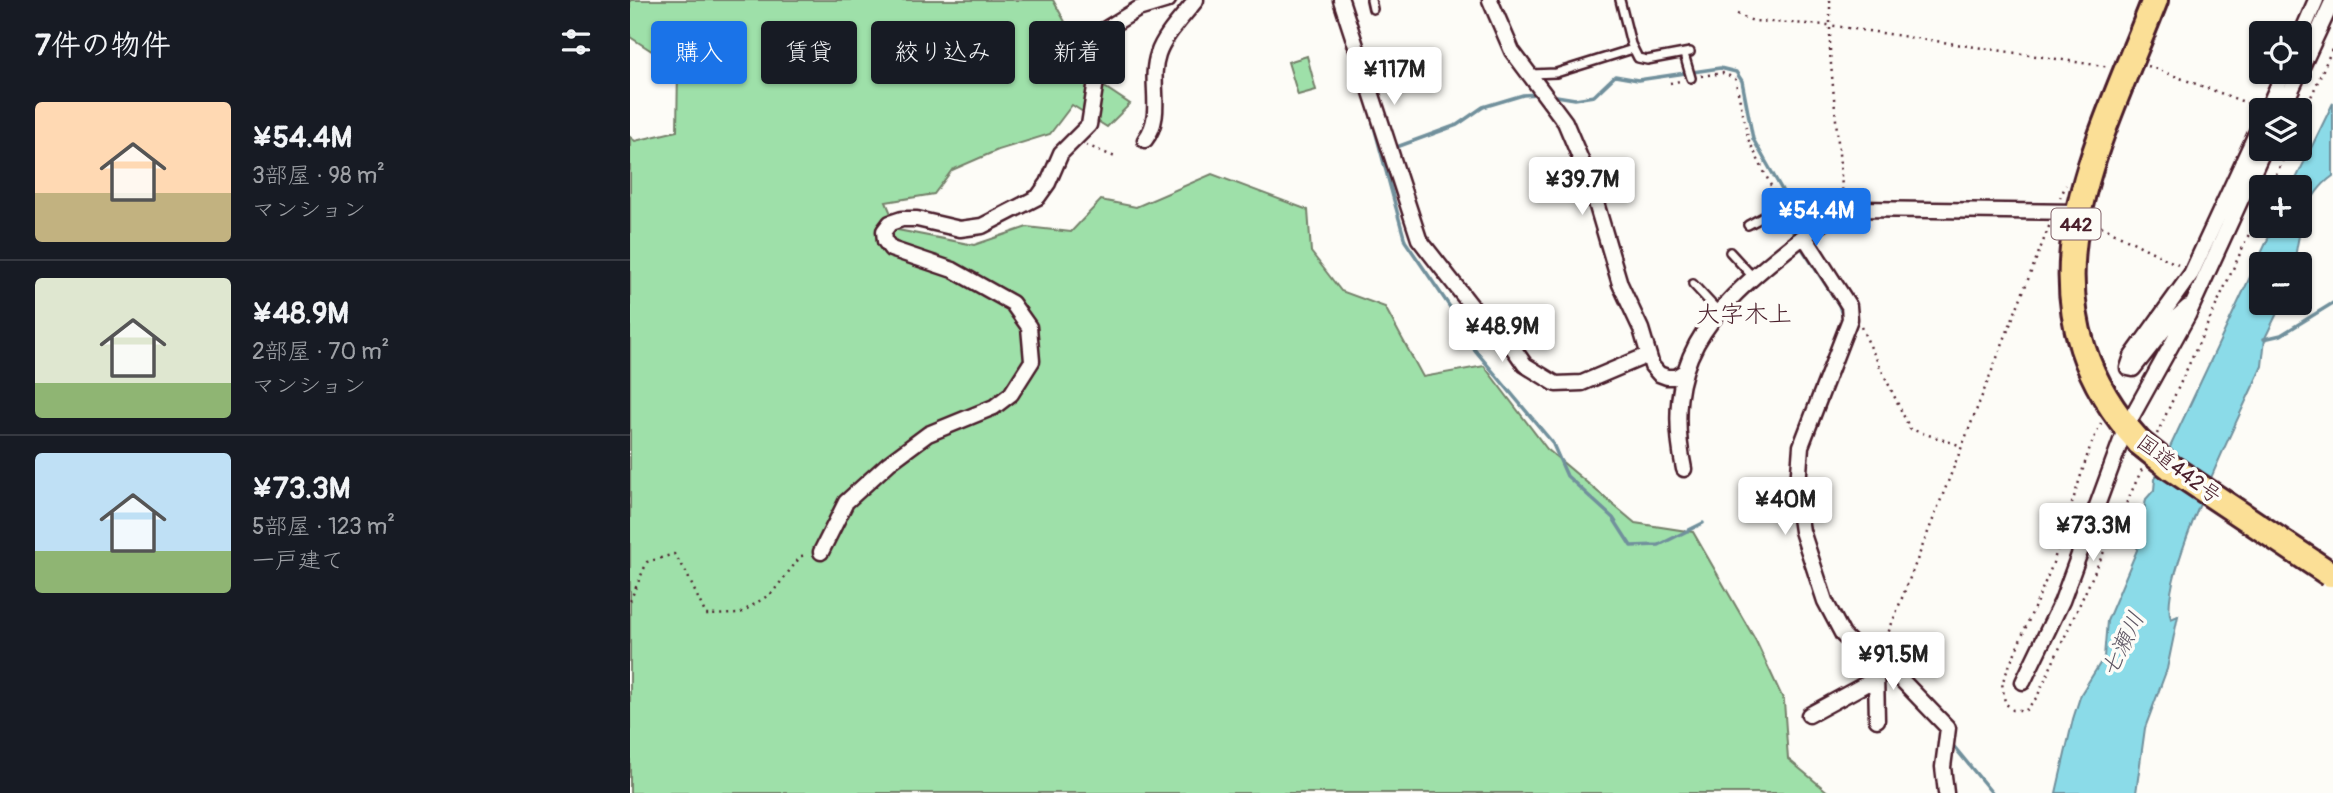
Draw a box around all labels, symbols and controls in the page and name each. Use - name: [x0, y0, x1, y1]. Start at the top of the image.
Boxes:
- chip: 購入: [651, 21, 747, 84]
- chip: 賃貸: [761, 21, 857, 84]
- chip: 絞り込み: [871, 21, 1015, 84]
- chip: 新着: [1029, 21, 1125, 84]
- map controls: [2249, 21, 2312, 315]
- button: locate: [2249, 21, 2312, 84]
- icon: filters: [557, 23, 595, 61]
- text: 7件の物件: [35, 27, 171, 64]
- pin: ¥117M: [1345, 48, 1443, 107]
- text: ¥117M: [1363, 55, 1425, 84]
- button: layers: [2249, 98, 2312, 161]
- text: ¥54.4M: [252, 119, 352, 156]
- icon: home: [91, 130, 175, 214]
- pin: ¥39.7M: [1525, 158, 1639, 217]
- text: 3部屋 · 98 m²: [252, 161, 385, 190]
- text: ¥39.7M: [1545, 165, 1619, 194]
- button: +: [2249, 175, 2312, 238]
- pin: ¥54.4M: [1759, 188, 1873, 248]
- text: マンション: [252, 195, 366, 224]
- text: ¥54.4M: [1778, 196, 1854, 225]
- road number: 442: [2052, 208, 2100, 240]
- button: −: [2249, 252, 2312, 315]
- text: ¥48.9M: [252, 295, 349, 332]
- district label: 大字木上: [1696, 300, 1792, 329]
- pin: ¥48.9M: [1445, 304, 1559, 364]
- icon: home: [91, 306, 175, 390]
- text: ¥48.9M: [1465, 312, 1539, 341]
- text: 2部屋 · 70 m²: [252, 337, 389, 366]
- text: マンション: [252, 371, 366, 400]
- street label: 国道442号: [2131, 429, 2226, 510]
- text: ¥73.3M: [252, 470, 350, 507]
- pin: ¥40M: [1744, 477, 1826, 537]
- icon: home: [91, 481, 175, 565]
- text: ¥40M: [1754, 485, 1816, 514]
- pin: ¥73.3M: [2036, 504, 2150, 563]
- text: ¥73.3M: [2055, 511, 2131, 540]
- text: 5部屋 · 123 m²: [252, 512, 395, 541]
- text: 一戸建て: [252, 546, 344, 575]
- water label: 七瀬川: [2094, 607, 2151, 682]
- pin: ¥91.5M: [1836, 632, 1950, 692]
- text: ¥91.5M: [1858, 640, 1928, 669]

